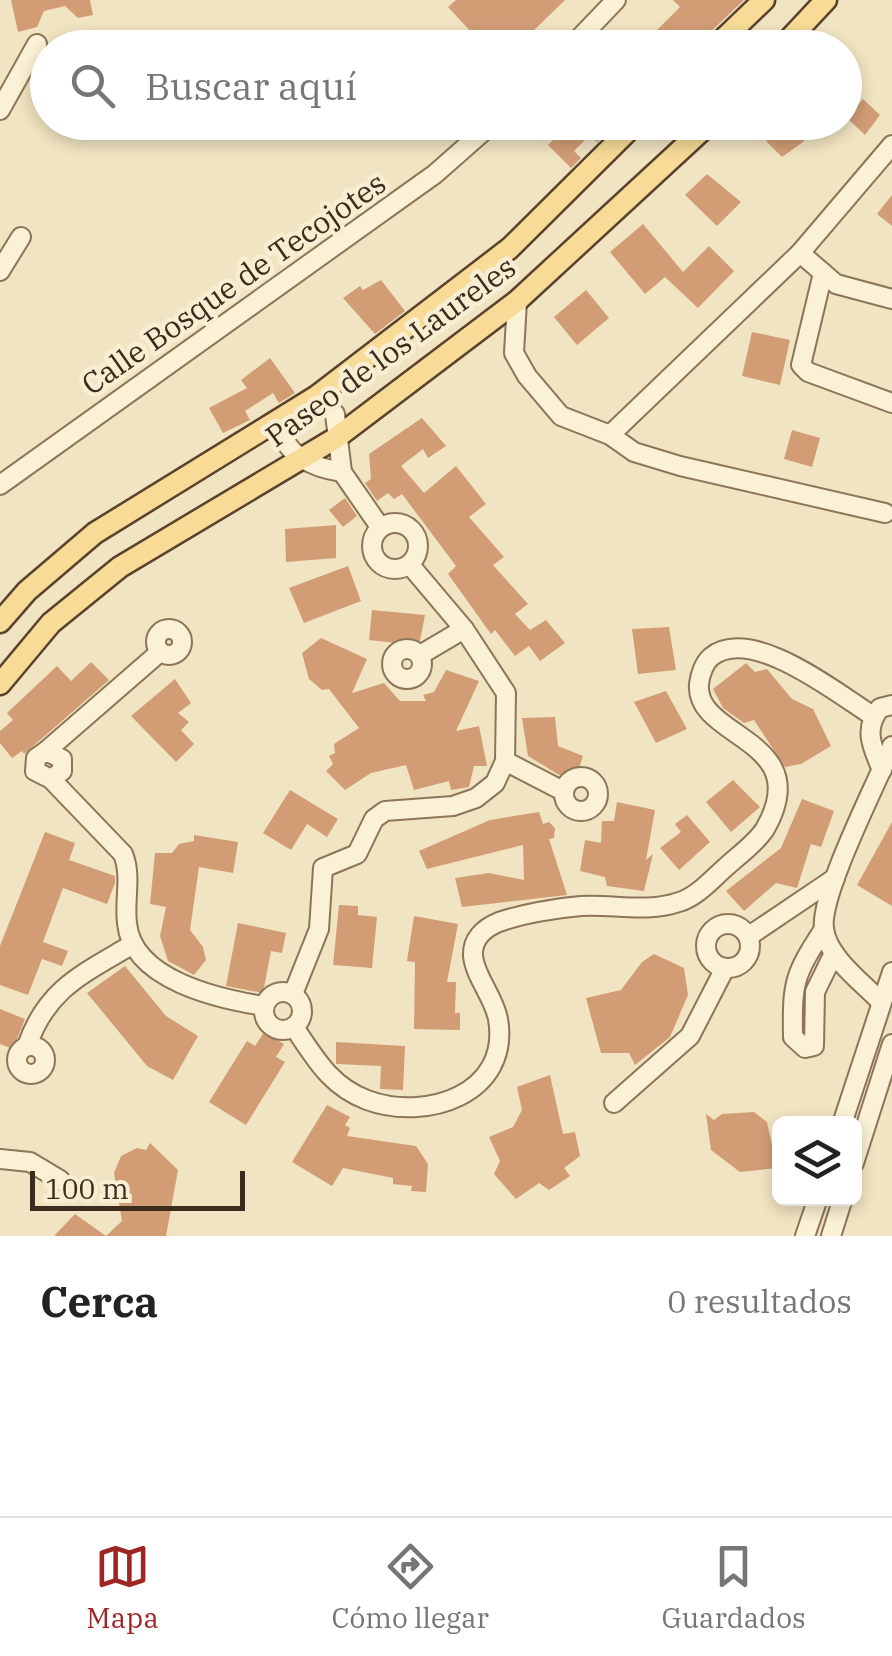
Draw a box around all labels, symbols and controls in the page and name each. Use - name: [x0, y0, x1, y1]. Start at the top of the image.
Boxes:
- search box: [30, 30, 862, 140]
- icon: search: [65, 58, 120, 113]
- text: Buscar aquí: [145, 61, 357, 110]
- street label: Calle Bosque de Tecojotes: [73, 163, 393, 403]
- street label: Paseo de los Laureles: [257, 247, 523, 455]
- map controls: [772, 1116, 862, 1206]
- button: layers: [772, 1116, 862, 1206]
- scale bar: [30, 1166, 245, 1210]
- text: 100 m: [45, 1170, 129, 1207]
- text: Cerca: [40, 1274, 158, 1329]
- text: 0 resultados: [667, 1280, 852, 1322]
- tab: Mapa: [86, 1539, 159, 1636]
- tab: Cómo llegar: [332, 1539, 489, 1636]
- tab: Guardados: [662, 1539, 806, 1636]

